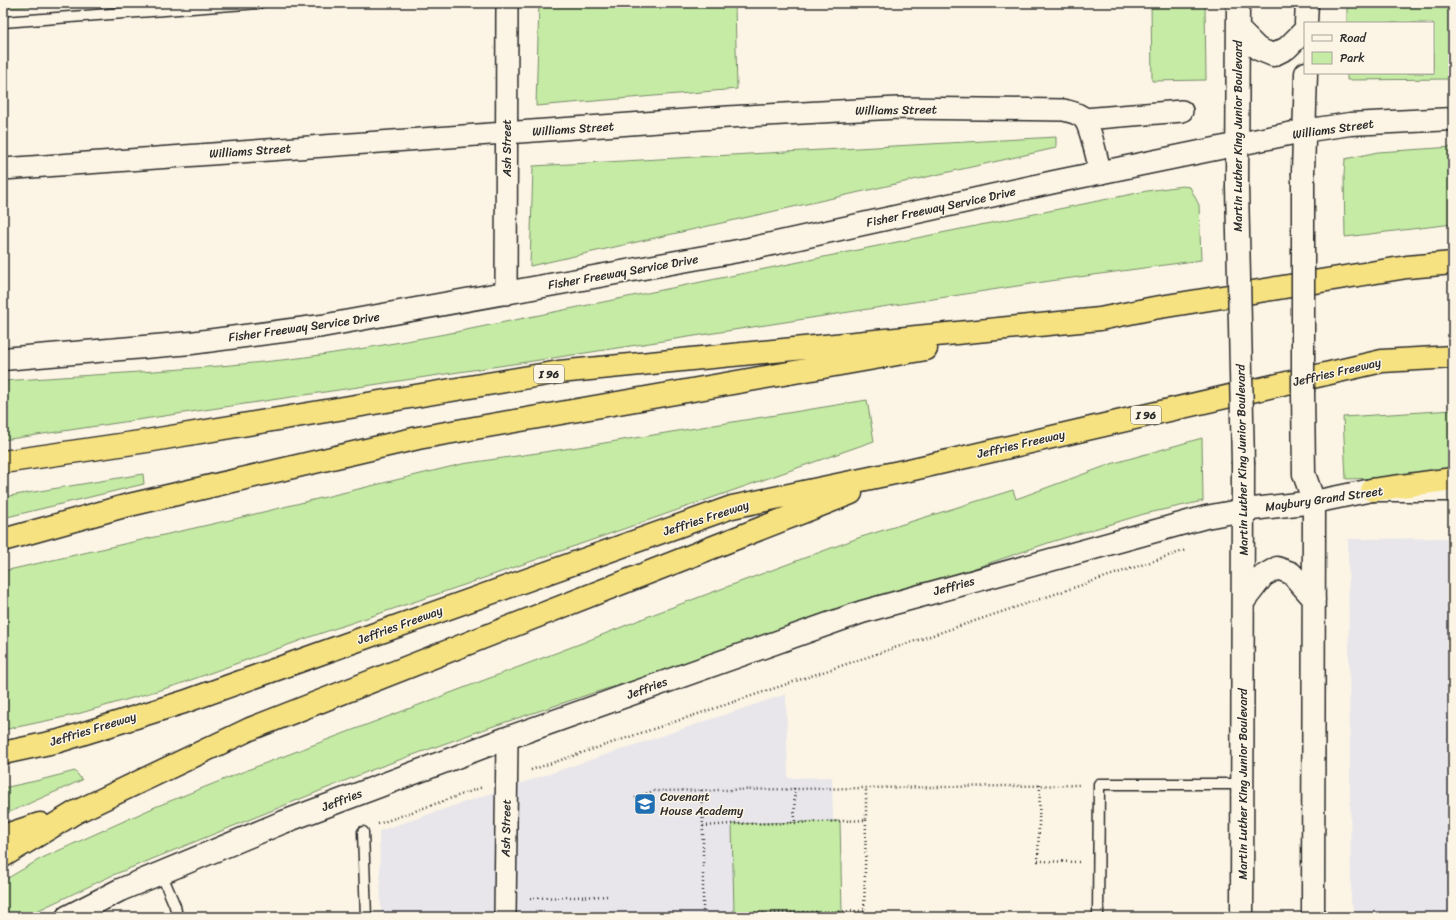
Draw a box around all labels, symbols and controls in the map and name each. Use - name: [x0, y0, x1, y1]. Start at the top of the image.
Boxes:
- legend: [1304, 22, 1434, 74]
- text: Road: [1340, 27, 1367, 49]
- street label: Martin Luther King Junior Boulevard: [1227, 40, 1249, 232]
- text: Park: [1340, 47, 1365, 69]
- street label: Williams Street: [855, 98, 937, 122]
- street label: Williams Street: [1291, 112, 1375, 146]
- street label: Williams Street: [531, 115, 615, 143]
- street label: Ash Street: [496, 119, 518, 178]
- street label: Williams Street: [208, 137, 292, 165]
- street label: Fisher Freeway Service Drive: [864, 180, 1018, 234]
- street label: Fisher Freeway Service Drive: [546, 248, 700, 296]
- street label: Fisher Freeway Service Drive: [227, 305, 381, 349]
- street label: Jeffries Freeway: [1290, 351, 1384, 393]
- street label: Martin Luther King Junior Boulevard: [1229, 363, 1255, 556]
- road number: I 96: [534, 365, 564, 383]
- road number: I 96: [1131, 406, 1161, 424]
- street label: Jeffries Freeway: [974, 423, 1068, 465]
- street label: Maybury Grand Street: [1264, 480, 1384, 518]
- street label: Jeffries Freeway: [659, 493, 753, 543]
- street label: Jeffries: [930, 570, 978, 602]
- street label: Jeffries Freeway: [353, 599, 446, 651]
- street label: Jeffries: [623, 670, 671, 706]
- street label: Martin Luther King Junior Boulevard: [1232, 688, 1254, 880]
- street label: Jeffries Freeway: [46, 705, 140, 753]
- street label: Jeffries: [318, 782, 366, 818]
- place label: Covenant House Academy: [660, 786, 744, 822]
- school or university icon: Covenant House Academy: [632, 791, 658, 817]
- street label: Ash Street: [494, 799, 518, 858]

